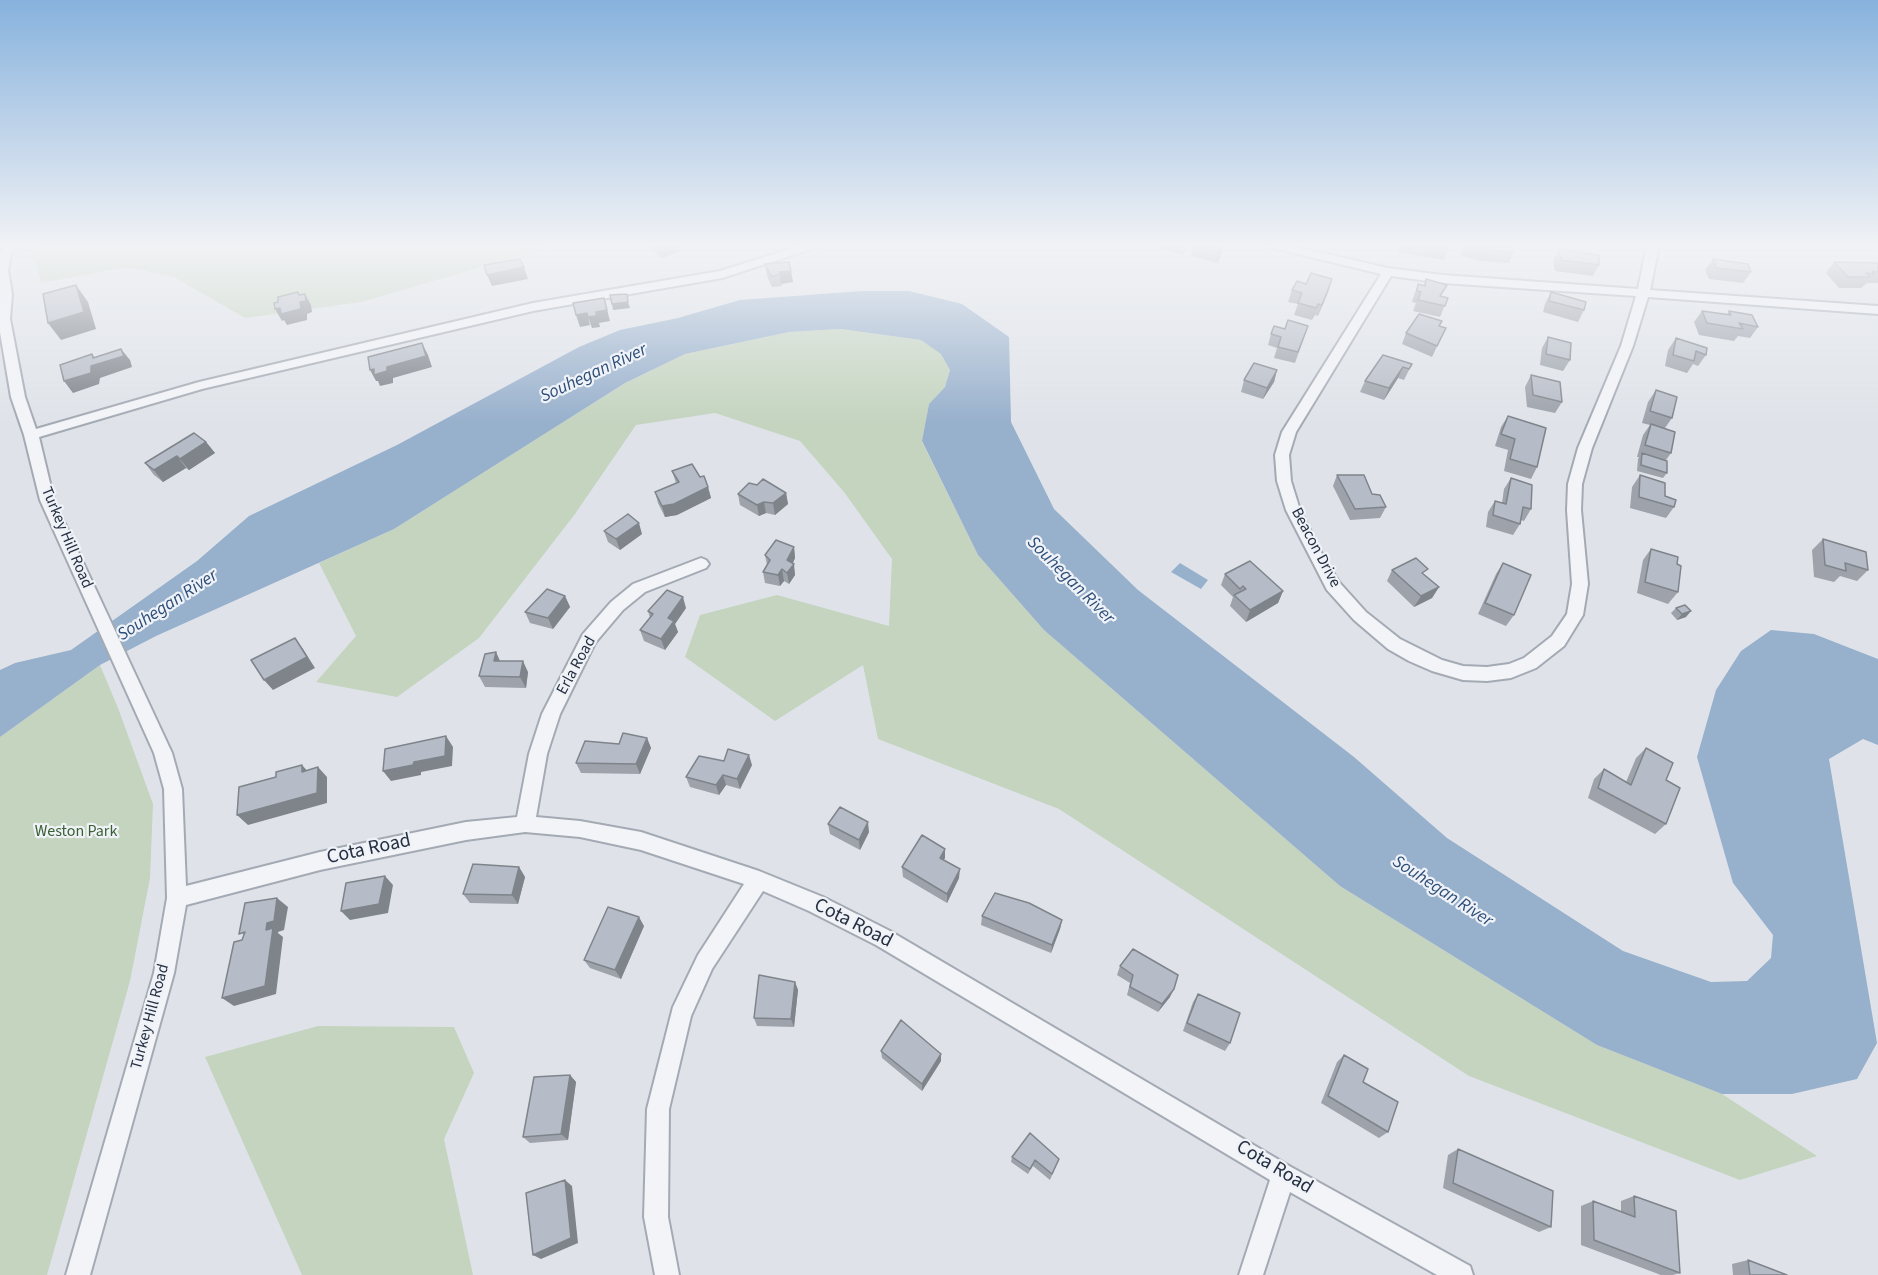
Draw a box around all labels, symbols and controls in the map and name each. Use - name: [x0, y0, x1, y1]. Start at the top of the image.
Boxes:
- water label: Souhegan River: [537, 340, 651, 408]
- street label: Turkey Hill Road: [36, 484, 96, 592]
- street label: Beacon Drive: [1286, 505, 1344, 591]
- water label: Souhegan River: [1022, 533, 1118, 629]
- water label: Souhegan River: [114, 566, 222, 646]
- street label: Erla Road: [553, 634, 601, 698]
- park label: Weston Park: [35, 822, 117, 842]
- street label: Cota Road: [325, 829, 413, 871]
- water label: Souhegan River: [1388, 852, 1496, 932]
- street label: Cota Road: [810, 894, 896, 954]
- street label: Turkey Hill Road: [128, 962, 174, 1072]
- street label: Cota Road: [1231, 1136, 1317, 1200]

